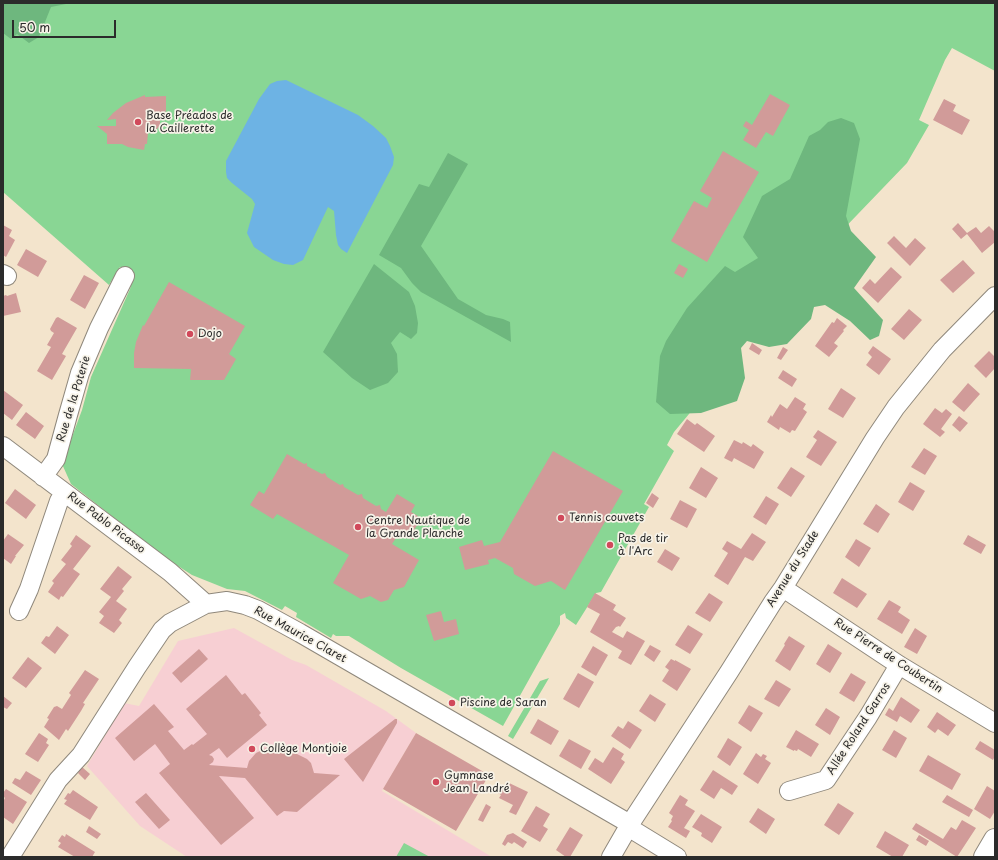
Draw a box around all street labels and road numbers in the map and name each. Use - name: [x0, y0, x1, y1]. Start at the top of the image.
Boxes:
- street label: Rue de la Poterie: [55, 354, 93, 444]
- street label: Rue Pablo Picasso: [65, 489, 147, 557]
- street label: Avenue du Stade: [764, 528, 822, 610]
- street label: Rue Maurice Claret: [252, 604, 348, 666]
- street label: Rue Pierre de Coubertin: [831, 616, 945, 696]
- street label: Allée Roland Garros: [824, 681, 894, 777]

